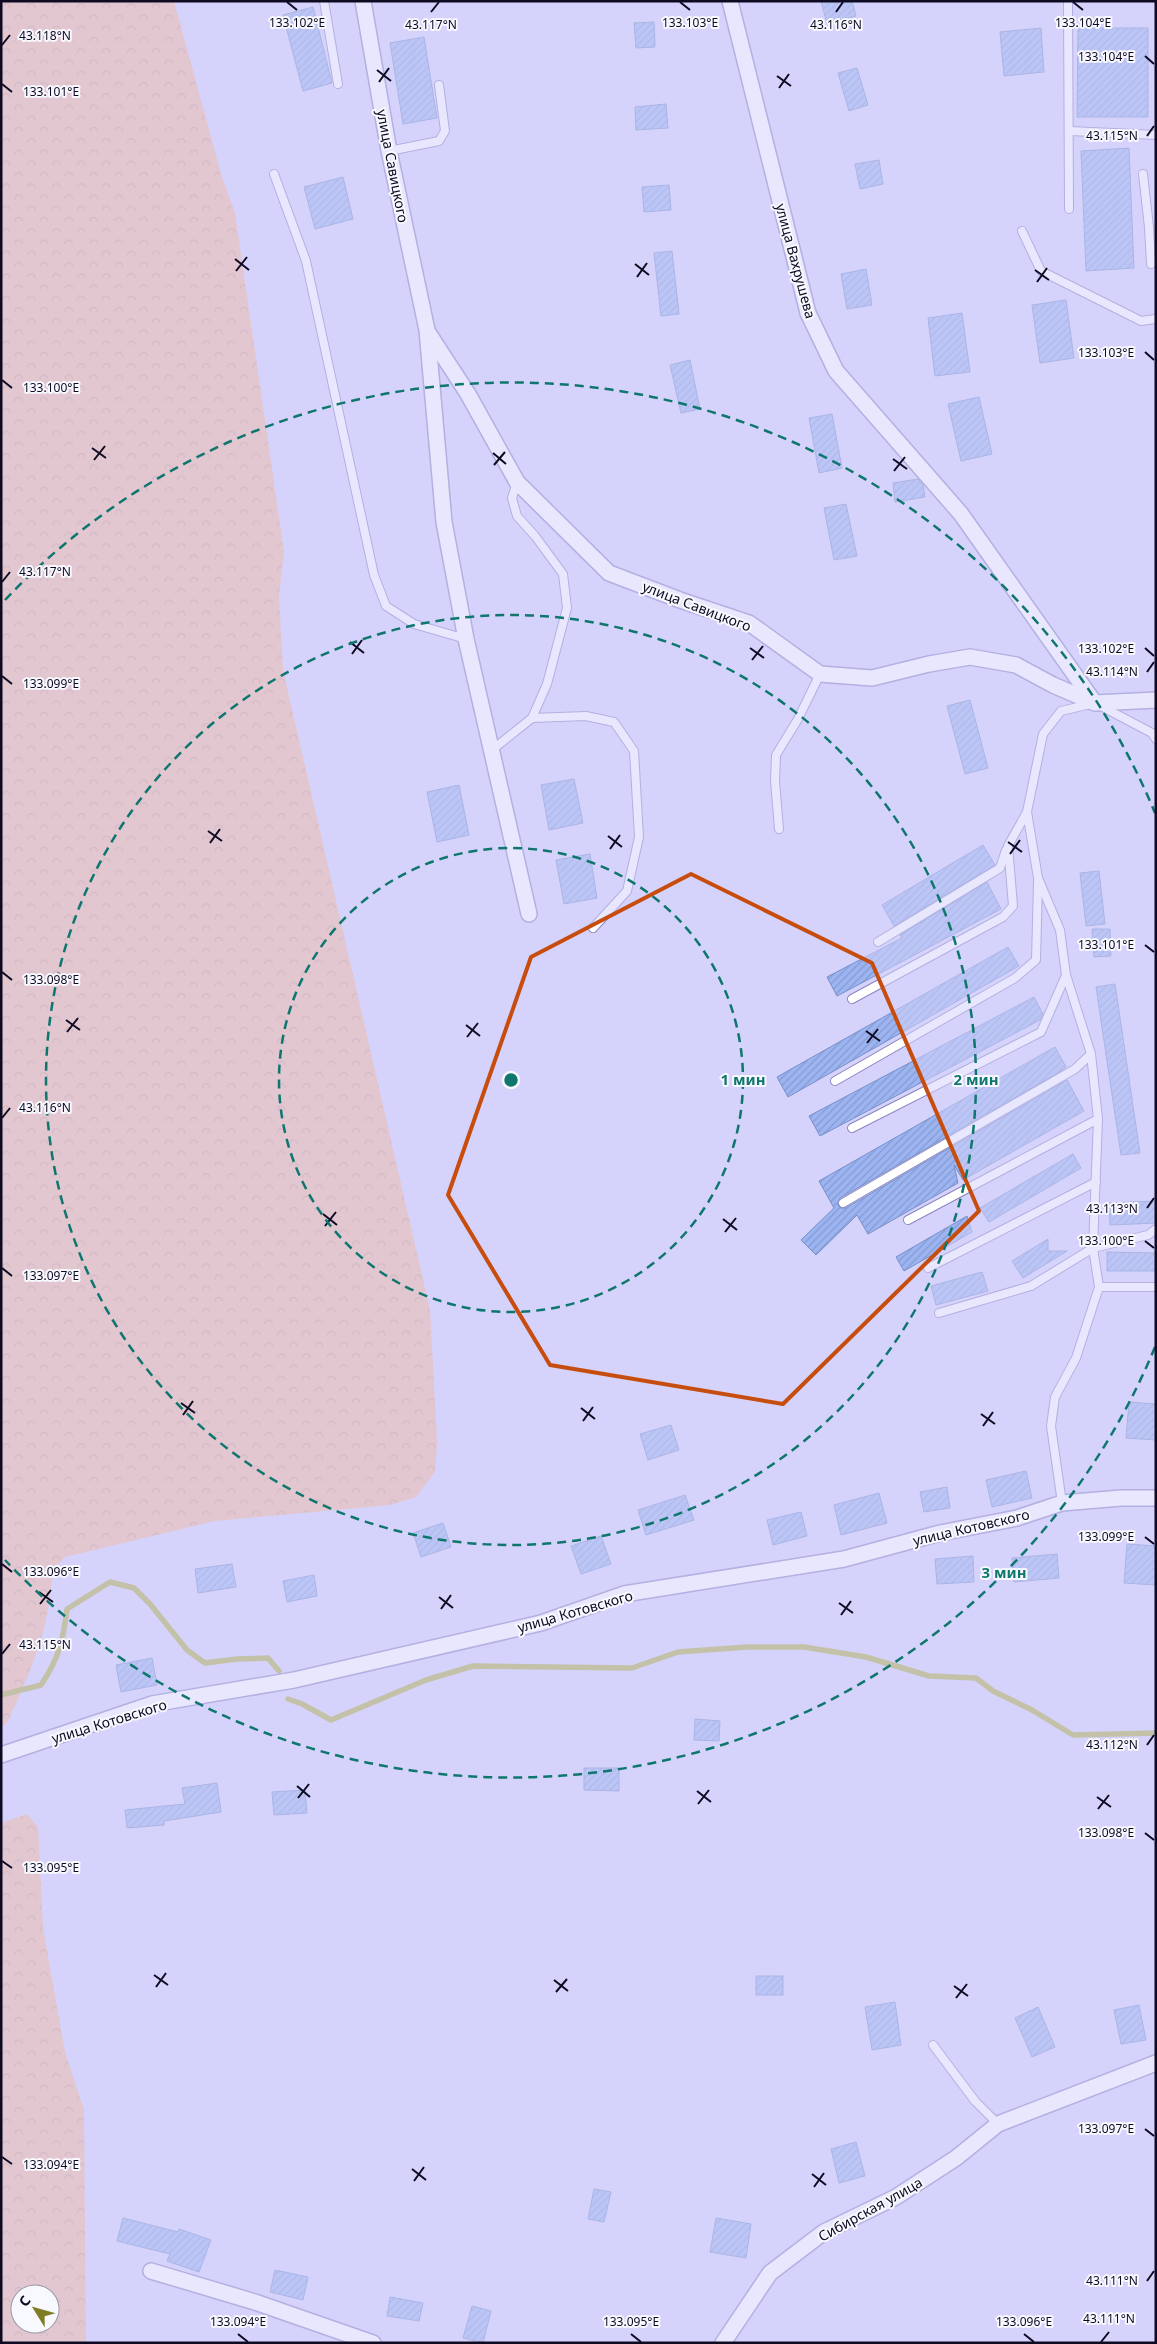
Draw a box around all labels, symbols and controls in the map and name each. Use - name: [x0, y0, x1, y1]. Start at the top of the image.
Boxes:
- text: 133.102°E: [269, 14, 325, 31]
- text: 133.103°E: [662, 14, 718, 31]
- text: 133.104°E: [1055, 14, 1111, 31]
- text: 43.117°N: [405, 16, 457, 33]
- text: 43.116°N: [810, 16, 862, 33]
- text: 43.118°N: [19, 27, 71, 44]
- text: 133.104°E: [1078, 48, 1134, 65]
- text: 133.101°E: [23, 83, 79, 100]
- street label: улица Савицкого: [373, 108, 413, 224]
- text: 43.115°N: [1086, 127, 1138, 144]
- street label: улица Вахрушева: [772, 201, 820, 321]
- text: 133.103°E: [1078, 344, 1134, 361]
- text: 133.100°E: [23, 379, 79, 396]
- text: 43.117°N: [19, 563, 71, 580]
- street label: улица Савицкого: [640, 577, 754, 635]
- text: 133.102°E: [1078, 640, 1134, 657]
- text: 43.114°N: [1086, 663, 1138, 680]
- text: 133.099°E: [23, 675, 79, 692]
- text: 133.101°E: [1078, 936, 1134, 953]
- text: 133.098°E: [23, 971, 79, 988]
- text: 1 мин: [721, 1069, 766, 1089]
- text: 2 мин: [954, 1069, 999, 1089]
- centre of rings: [502, 1071, 520, 1089]
- text: 43.116°N: [19, 1099, 71, 1116]
- text: 43.113°N: [1086, 1200, 1138, 1217]
- text: 133.100°E: [1078, 1232, 1134, 1249]
- text: 133.097°E: [23, 1267, 79, 1284]
- street label: улица Котовского: [911, 1504, 1031, 1550]
- text: 133.099°E: [1078, 1528, 1134, 1545]
- text: 3 мин: [982, 1562, 1027, 1582]
- text: 133.096°E: [23, 1563, 79, 1580]
- street label: улица Котовского: [515, 1585, 635, 1637]
- text: 43.115°N: [19, 1636, 71, 1653]
- street label: улица Котовского: [49, 1694, 169, 1748]
- text: 43.112°N: [1086, 1736, 1138, 1753]
- text: 133.098°E: [1078, 1824, 1134, 1841]
- text: 133.095°E: [23, 1859, 79, 1876]
- text: 133.097°E: [1078, 2120, 1134, 2137]
- text: 133.094°E: [23, 2156, 79, 2173]
- street label: Сибирская улица: [814, 2172, 926, 2246]
- text: 43.111°N: [1086, 2272, 1138, 2289]
- north arrow: [10, 2284, 60, 2334]
- text: С: [14, 2292, 35, 2310]
- text: 43.111°N: [1083, 2310, 1135, 2327]
- text: 133.094°E: [210, 2313, 266, 2330]
- text: 133.095°E: [603, 2313, 659, 2330]
- text: 133.096°E: [996, 2313, 1052, 2330]

